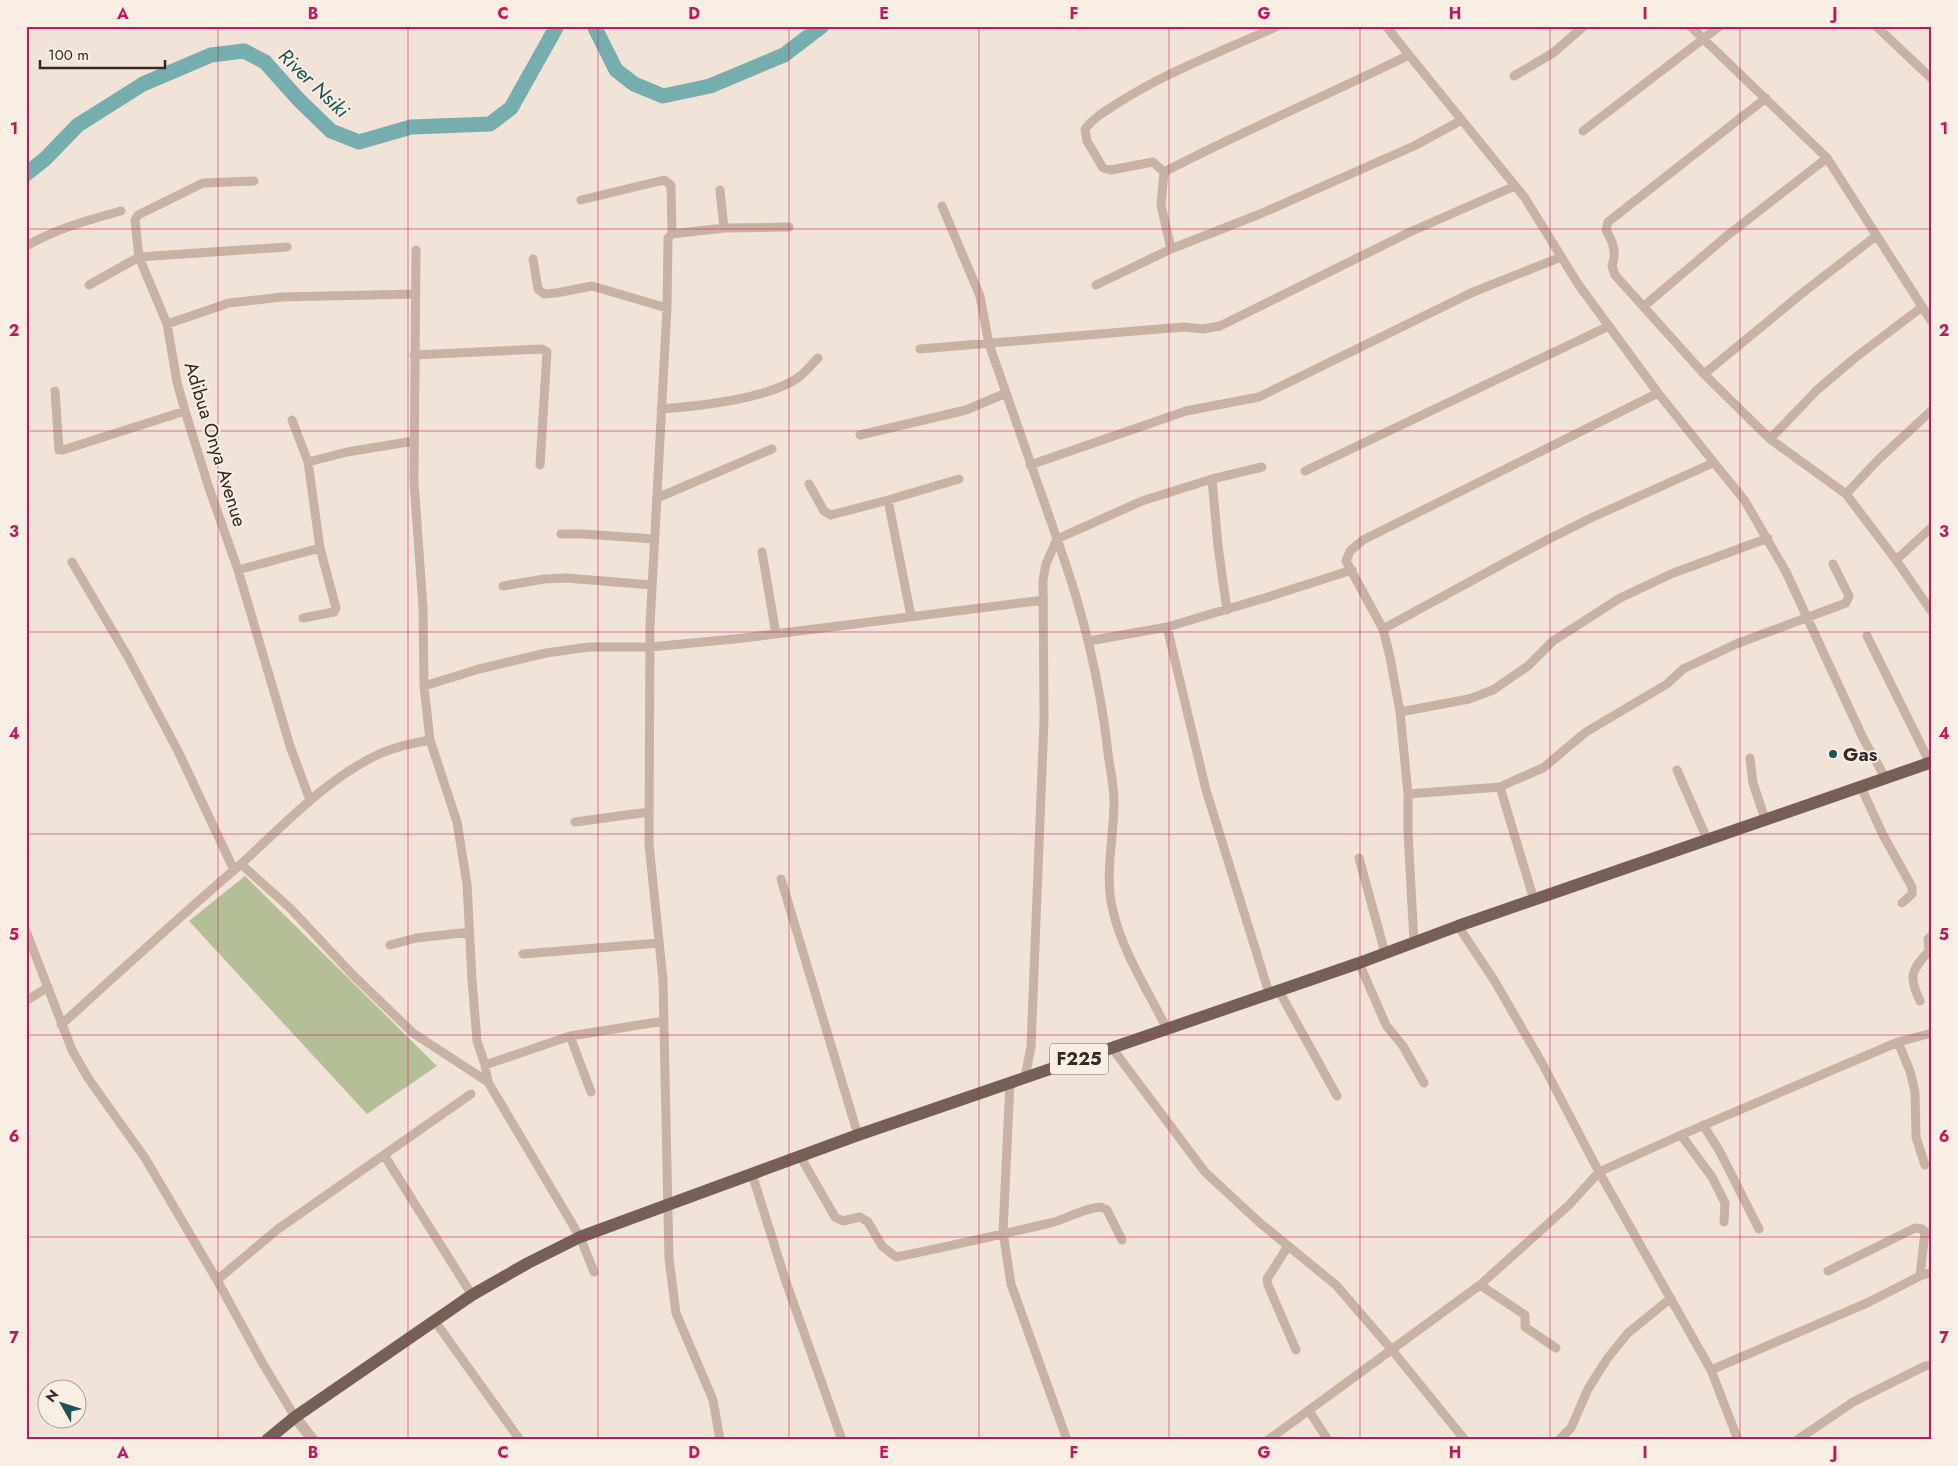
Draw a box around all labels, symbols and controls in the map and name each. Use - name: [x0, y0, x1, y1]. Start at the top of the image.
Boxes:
- text: A: [116, 2, 129, 25]
- text: B: [308, 2, 318, 25]
- text: C: [497, 2, 509, 25]
- text: D: [688, 2, 700, 25]
- text: E: [879, 2, 889, 25]
- text: F: [1070, 2, 1078, 25]
- text: G: [1257, 2, 1271, 25]
- text: H: [1449, 2, 1461, 25]
- text: I: [1642, 2, 1648, 25]
- text: J: [1829, 2, 1838, 25]
- scale bar: [40, 38, 165, 70]
- water label: River Nsiki: [272, 42, 356, 125]
- text: 100 m: [48, 44, 89, 66]
- text: 1: [10, 117, 18, 140]
- text: 1: [1940, 117, 1948, 140]
- text: 2: [9, 319, 19, 342]
- text: 2: [1939, 319, 1949, 342]
- street label: Adibua Onya Avenue: [178, 358, 254, 530]
- text: 3: [9, 520, 19, 543]
- text: 3: [1939, 520, 1949, 543]
- text: 4: [8, 722, 20, 745]
- text: 4: [1938, 722, 1950, 745]
- place label: Gas: [1843, 741, 1878, 768]
- marker: Gas: [1827, 748, 1839, 760]
- text: 5: [9, 923, 19, 946]
- text: 5: [1939, 923, 1949, 946]
- road number: F225: [1050, 1044, 1108, 1074]
- text: 6: [9, 1125, 19, 1148]
- text: 6: [1939, 1125, 1949, 1148]
- text: 7: [9, 1326, 19, 1349]
- text: 7: [1939, 1326, 1949, 1349]
- north arrow: [38, 1378, 88, 1428]
- text: N: [41, 1385, 63, 1406]
- text: A: [116, 1441, 129, 1464]
- text: B: [308, 1441, 318, 1464]
- text: C: [497, 1441, 509, 1464]
- text: D: [688, 1441, 700, 1464]
- text: E: [879, 1441, 889, 1464]
- text: F: [1070, 1441, 1078, 1464]
- text: G: [1257, 1441, 1271, 1464]
- text: H: [1449, 1441, 1461, 1464]
- text: I: [1642, 1441, 1648, 1464]
- text: J: [1829, 1441, 1838, 1464]

